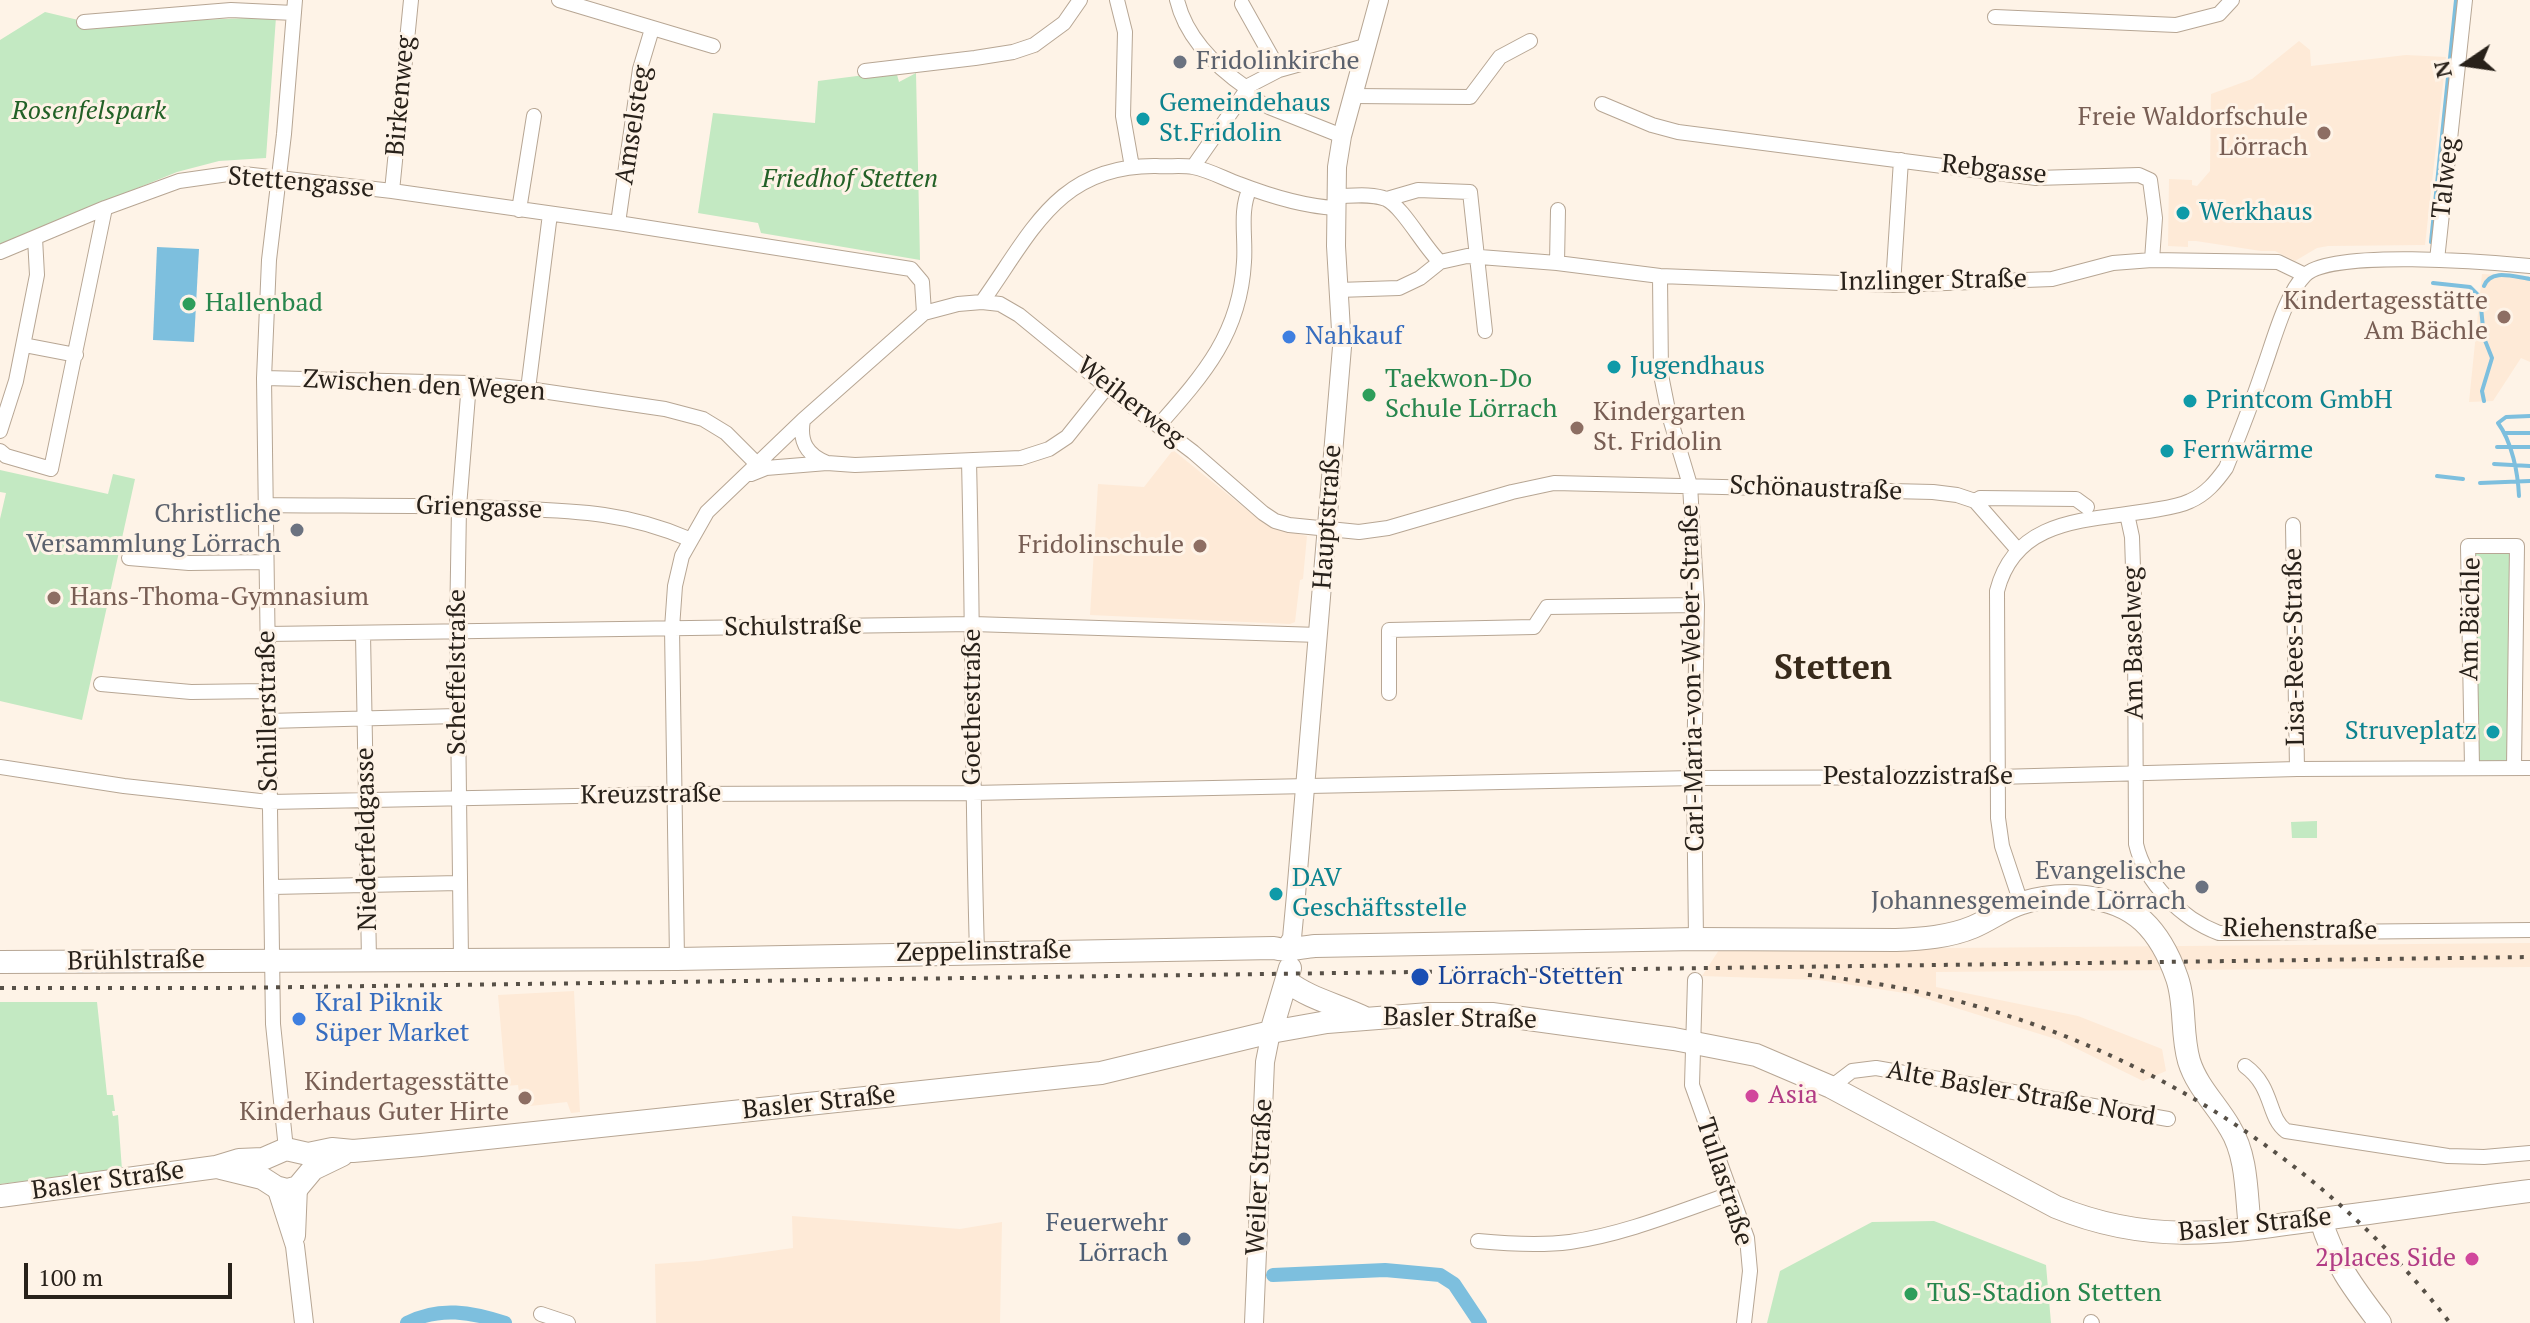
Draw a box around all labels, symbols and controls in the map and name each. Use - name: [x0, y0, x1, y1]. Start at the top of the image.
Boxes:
- north arrow: [2426, 24, 2506, 104]
- street label: Birkenweg: [380, 34, 422, 158]
- place label: Fridolinkirche: [1196, 46, 1360, 78]
- marker: Fridolinkirche: [1171, 53, 1189, 71]
- text: N: [2426, 58, 2458, 81]
- street label: Amselsteg: [609, 63, 659, 187]
- place label: Gemeindehaus St.Fridolin: [1159, 88, 1331, 150]
- park label: Rosenfelspark: [12, 96, 166, 128]
- place label: Freie Waldorfschule Lörrach: [2078, 102, 2308, 164]
- marker: Gemeindehaus St.Fridolin: [1134, 110, 1152, 128]
- marker: Freie Waldorfschule Lörrach: [2315, 124, 2333, 142]
- street label: Talweg: [2426, 136, 2466, 220]
- street label: Rebgasse: [1940, 149, 2048, 191]
- street label: Stettengasse: [226, 161, 376, 205]
- park label: Friedhof Stetten: [762, 164, 938, 196]
- place label: Werkhaus: [2199, 197, 2313, 229]
- marker: Werkhaus: [2174, 204, 2192, 222]
- street label: Inzlinger Straße: [1839, 264, 2027, 298]
- place label: Kindertagesstätte Am Bächle: [2283, 286, 2488, 348]
- place label: Hallenbad: [205, 288, 323, 320]
- marker: Hallenbad: [180, 295, 198, 313]
- marker: Kindertagesstätte Am Bächle: [2495, 308, 2513, 326]
- place label: Nahkauf: [1305, 321, 1403, 353]
- marker: Nahkauf: [1280, 328, 1298, 346]
- street label: Weiherweg: [1070, 350, 1190, 454]
- place label: Jugendhaus: [1630, 351, 1765, 383]
- marker: Jugendhaus: [1605, 358, 1623, 376]
- street label: Zwischen den Wegen: [302, 364, 546, 408]
- place label: Taekwon-Do Schule Lörrach: [1385, 364, 1558, 426]
- place label: Printcom GmbH: [2206, 385, 2393, 417]
- marker: Taekwon-Do Schule Lörrach: [1360, 386, 1378, 404]
- marker: Printcom GmbH: [2181, 392, 2199, 410]
- place label: Kindergarten St. Fridolin: [1593, 397, 1746, 458]
- marker: Kindergarten St. Fridolin: [1568, 419, 1586, 437]
- place label: Fernwärme: [2183, 435, 2313, 467]
- marker: Fernwärme: [2158, 442, 2176, 460]
- street label: Hauptstraße: [1307, 444, 1349, 590]
- street label: Schönaustraße: [1729, 470, 1903, 508]
- street label: Griengasse: [415, 490, 543, 526]
- place label: Christliche Versammlung Lörrach: [26, 499, 281, 560]
- street label: Carl-Maria-von-Weber-Straße: [1674, 504, 1712, 852]
- marker: Christliche Versammlung Lörrach: [288, 521, 306, 539]
- place label: Fridolinschule: [1018, 530, 1184, 562]
- marker: Fridolinschule: [1191, 537, 1209, 555]
- street label: Lisa-Rees-Straße: [2278, 548, 2312, 746]
- street label: Am Bächle: [2454, 557, 2488, 681]
- street label: Am Baselweg: [2117, 566, 2151, 720]
- place label: Hans-Thoma-Gymnasium: [70, 582, 369, 614]
- marker: Hans-Thoma-Gymnasium: [45, 589, 63, 607]
- street label: Scheffelstraße: [442, 589, 474, 755]
- street label: Schulstraße: [724, 610, 862, 644]
- street label: Goethestraße: [957, 628, 989, 786]
- street label: Schillerstraße: [251, 630, 285, 792]
- district label: Stetten: [1774, 649, 1892, 689]
- place label: Struveplatz: [2345, 716, 2477, 748]
- marker: Struveplatz: [2484, 723, 2502, 741]
- street label: Niederfeldgasse: [350, 747, 384, 931]
- street label: Pestalozzistraße: [1823, 761, 2013, 793]
- street label: Kreuzstraße: [580, 778, 722, 812]
- place label: Evangelische Johannesgemeinde Lörrach: [1871, 856, 2186, 918]
- place label: DAV Geschäftsstelle: [1292, 863, 1467, 924]
- marker: Evangelische Johannesgemeinde Lörrach: [2193, 878, 2211, 896]
- marker: DAV Geschäftsstelle: [1267, 885, 1285, 903]
- street label: Riehenstraße: [2222, 913, 2378, 947]
- street label: Zeppelinstraße: [896, 935, 1072, 969]
- street label: Brühlstraße: [67, 944, 205, 978]
- place label: Lörrach-Stetten: [1438, 961, 1623, 993]
- marker: Lörrach-Stetten: [1409, 966, 1431, 988]
- place label: Kral Piknik Süper Market: [315, 988, 469, 1050]
- street label: Basler Straße: [1383, 1002, 1537, 1036]
- marker: Kral Piknik Süper Market: [290, 1010, 308, 1028]
- street label: Alte Basler Straße Nord: [1884, 1055, 2158, 1133]
- place label: Kindertagesstätte Kinderhaus Guter Hirte: [239, 1067, 509, 1128]
- street label: Basler Straße: [741, 1079, 897, 1127]
- place label: Asia: [1768, 1080, 1818, 1112]
- marker: Asia: [1743, 1087, 1761, 1105]
- marker: Kindertagesstätte Kinderhaus Guter Hirte: [516, 1089, 534, 1107]
- street label: Weiler Straße: [1240, 1098, 1280, 1256]
- street label: Tullastraße: [1689, 1114, 1759, 1250]
- street label: Basler Straße: [30, 1155, 186, 1207]
- street label: Basler Straße: [2177, 1201, 2333, 1249]
- place label: Feuerwehr Lörrach: [1046, 1208, 1168, 1270]
- marker: Feuerwehr Lörrach: [1175, 1230, 1193, 1248]
- place label: 2places Side: [2315, 1243, 2456, 1275]
- scale bar: [28, 1247, 236, 1297]
- marker: 2places Side: [2463, 1250, 2481, 1268]
- text: 100 m: [38, 1261, 103, 1293]
- place label: TuS-Stadion Stetten: [1927, 1278, 2162, 1310]
- marker: TuS-Stadion Stetten: [1902, 1285, 1920, 1303]

